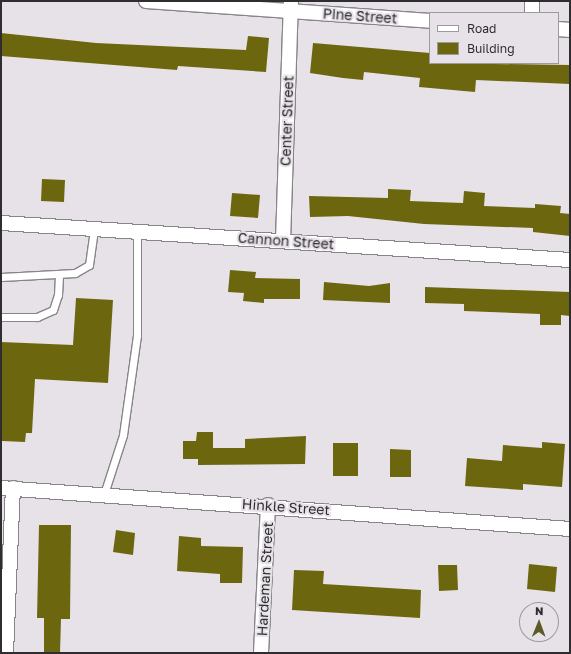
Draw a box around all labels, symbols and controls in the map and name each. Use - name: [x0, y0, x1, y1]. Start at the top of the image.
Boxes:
- street label: Pine Street: [322, 5, 398, 27]
- legend: [429, 12, 559, 64]
- text: Road: [467, 21, 496, 36]
- text: Building: [467, 41, 515, 56]
- street label: Center Street: [277, 76, 297, 166]
- street label: Cannon Street: [237, 229, 335, 253]
- street label: Hinkle Street: [241, 496, 331, 518]
- street label: Hardeman Street: [254, 521, 276, 637]
- north arrow: [519, 602, 559, 642]
- text: N: [535, 604, 544, 617]

